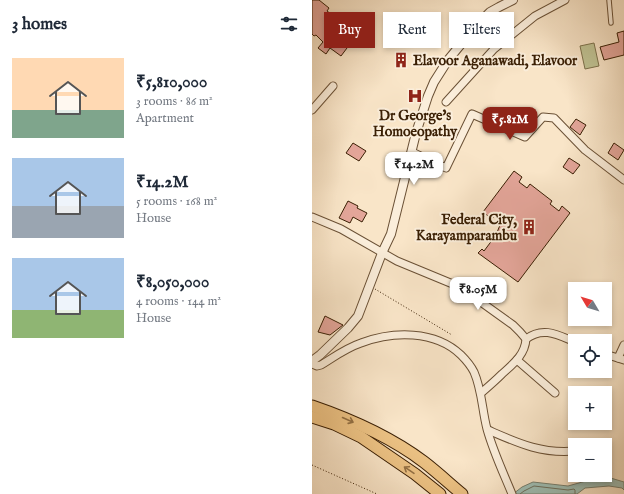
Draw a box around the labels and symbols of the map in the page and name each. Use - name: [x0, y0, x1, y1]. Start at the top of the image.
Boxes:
- building icon: Elavoor Aganawadi, Elavoor: [392, 51, 410, 69]
- place label: Elavoor Aganawadi, Elavoor: [413, 52, 578, 70]
- hospital icon: Dr George's Homoeopathy: [406, 87, 424, 105]
- place label: Dr George's Homoeopathy: [373, 107, 458, 141]
- pin: ₹5.81M: [477, 107, 543, 141]
- pin: ₹14.2M: [381, 152, 447, 186]
- place label: Federal City, Karayamparambu: [416, 211, 518, 245]
- building icon: Federal City, Karayamparambu: [520, 218, 538, 236]
- pin: ₹8.05M: [445, 277, 511, 311]
- north arrow: [568, 282, 612, 326]
- one-way arrow: [342, 417, 354, 425]
- one-way arrow: [404, 466, 415, 474]

